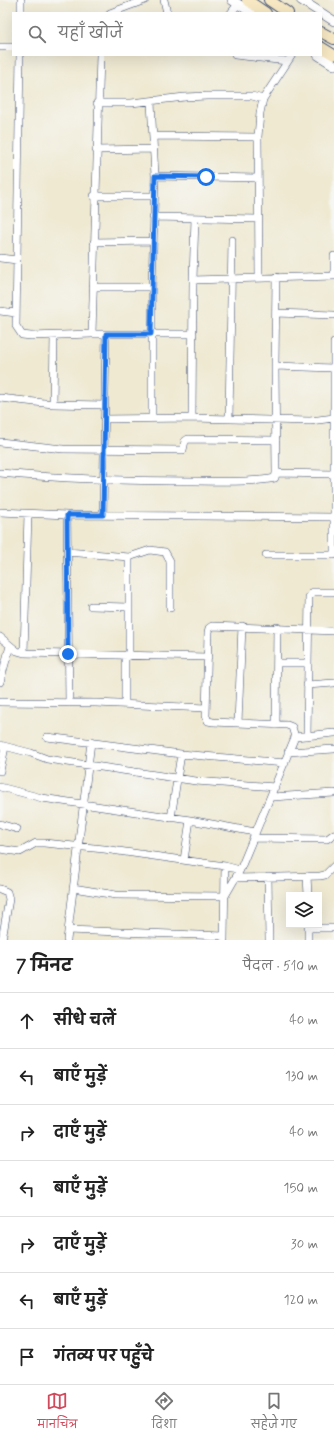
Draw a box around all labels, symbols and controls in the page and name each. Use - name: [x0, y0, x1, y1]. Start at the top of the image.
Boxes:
- search box: [12, 12, 322, 56]
- icon: search: [26, 23, 48, 45]
- text: यहाँ खोजें: [58, 24, 123, 44]
- route start: [197, 168, 215, 186]
- route end: [59, 645, 77, 663]
- map controls: [286, 892, 322, 928]
- button: layers: [286, 892, 322, 928]
- text: 7 मिनट: [16, 955, 72, 977]
- text: पैदल · 510 m: [243, 958, 318, 975]
- icon: ahead: [16, 1010, 38, 1032]
- text: सीधे चलें: [54, 1011, 116, 1031]
- text: 40 m: [289, 1012, 318, 1029]
- icon: left: [16, 1066, 38, 1088]
- text: बाएँ मुड़ें: [54, 1067, 107, 1087]
- text: 130 m: [285, 1068, 318, 1085]
- icon: right: [16, 1122, 38, 1144]
- text: दाएँ मुड़ें: [54, 1123, 106, 1143]
- text: 40 m: [289, 1124, 318, 1141]
- icon: left: [16, 1178, 38, 1200]
- text: बाएँ मुड़ें: [54, 1179, 107, 1199]
- text: 150 m: [284, 1180, 318, 1197]
- icon: right: [16, 1234, 38, 1256]
- text: दाएँ मुड़ें: [54, 1235, 106, 1255]
- text: 30 m: [291, 1236, 318, 1253]
- icon: left: [16, 1290, 38, 1312]
- text: बाएँ मुड़ें: [54, 1291, 107, 1311]
- text: 120 m: [284, 1292, 318, 1309]
- icon: arrive: [16, 1346, 38, 1368]
- text: गंतव्य पर पहुँचे: [54, 1347, 153, 1367]
- tab: मानचित्र: [37, 1390, 78, 1436]
- tab: दिशा: [152, 1390, 177, 1436]
- tab: सहेजे गए: [251, 1390, 297, 1436]

